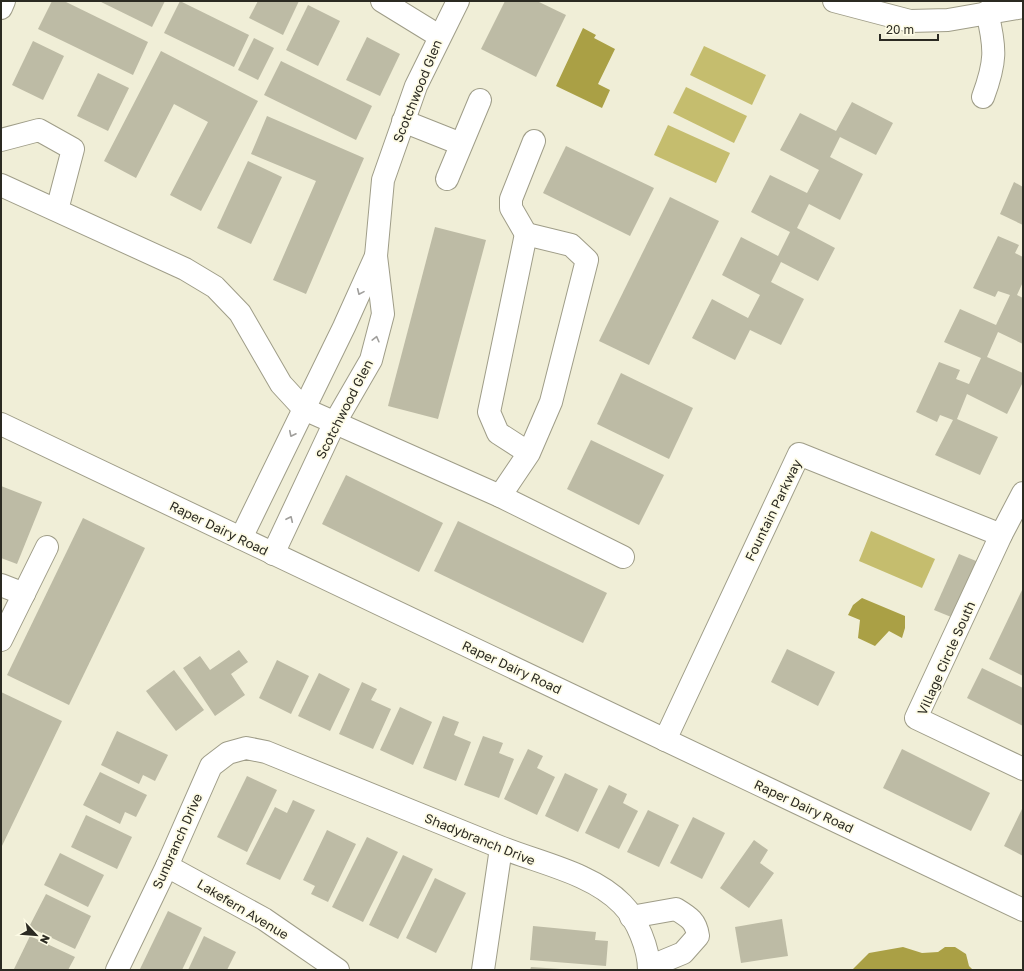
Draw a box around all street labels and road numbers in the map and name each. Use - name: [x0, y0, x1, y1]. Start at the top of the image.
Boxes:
- street label: Scotchwood Glen: [389, 37, 445, 145]
- street label: Scotchwood Glen: [312, 357, 376, 461]
- street label: Fountain Parkway: [741, 456, 805, 564]
- street label: Raper Dairy Road: [167, 497, 271, 559]
- street label: Village Circle South: [914, 599, 978, 717]
- street label: Raper Dairy Road: [460, 637, 564, 697]
- street label: Raper Dairy Road: [752, 776, 856, 836]
- street label: Sunbranch Drive: [149, 791, 205, 891]
- street label: Shadybranch Drive: [422, 810, 538, 868]
- street label: Lakefern Avenue: [194, 875, 292, 943]

